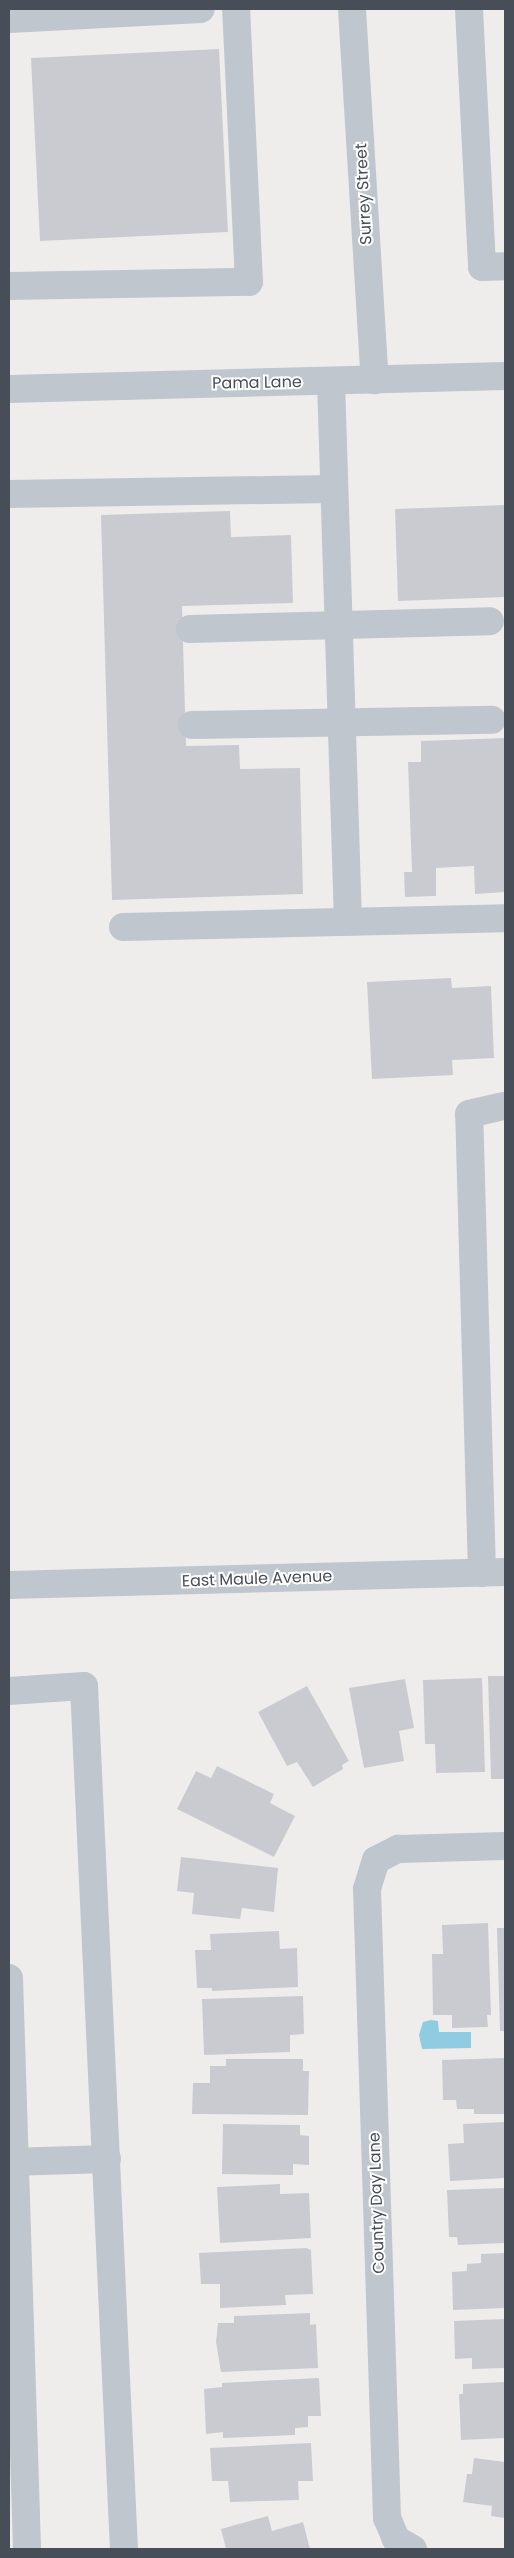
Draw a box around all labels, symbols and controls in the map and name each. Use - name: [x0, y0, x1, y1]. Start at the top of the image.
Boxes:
- street label: Surrey Street: [352, 143, 376, 245]
- street label: Pama Lane: [212, 373, 302, 393]
- street label: East Maule Avenue: [181, 1567, 333, 1591]
- street label: Country Day Lane: [365, 2132, 389, 2274]

